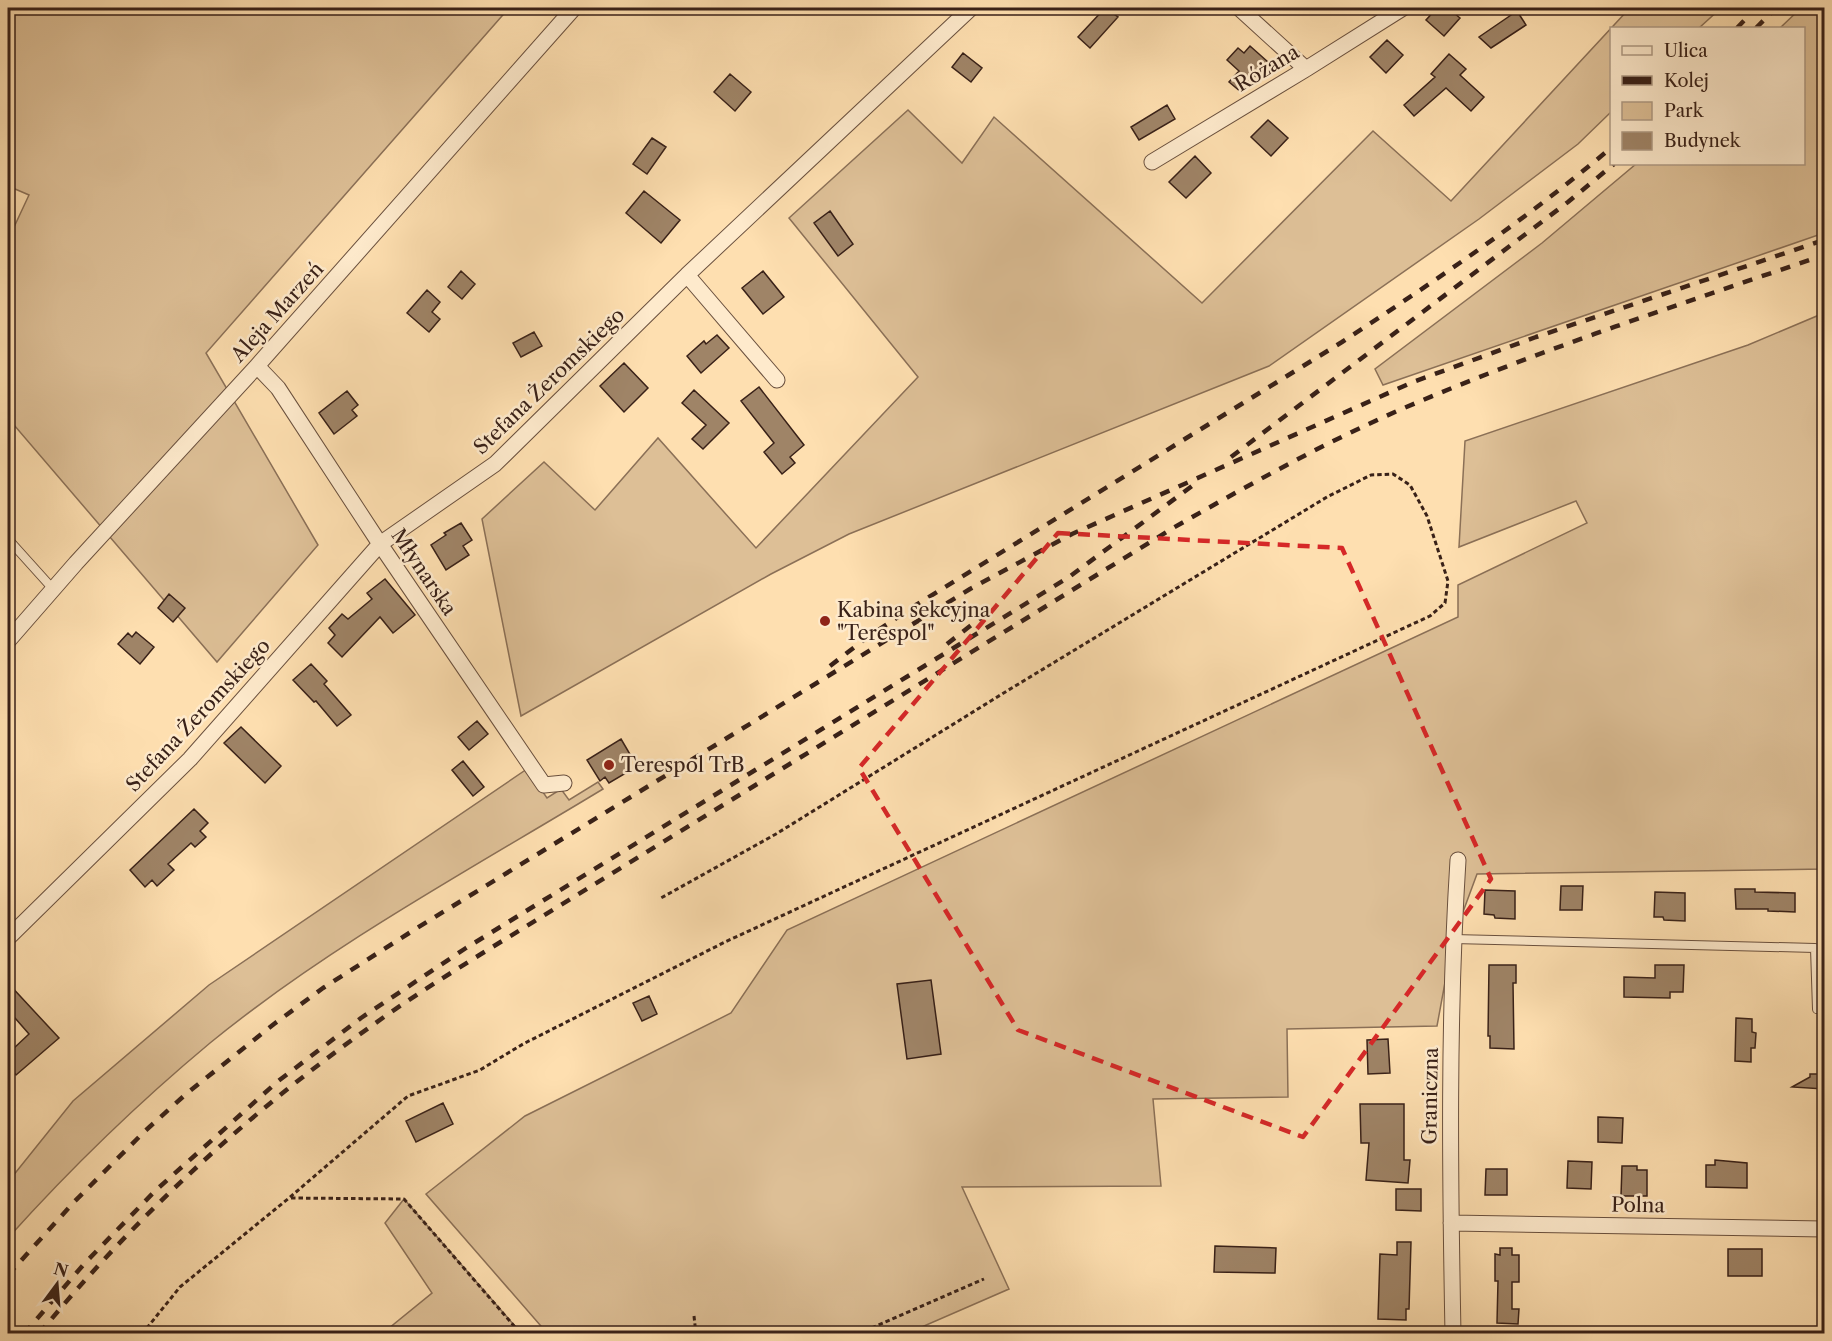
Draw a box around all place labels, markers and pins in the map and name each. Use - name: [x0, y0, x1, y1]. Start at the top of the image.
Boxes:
- place label: Kabina sekcyjna "Terespol": [837, 598, 991, 645]
- marker: Kabina sekcyjna "Terespol": [818, 614, 832, 628]
- place label: Terespol TrB: [621, 753, 744, 777]
- marker: Terespol TrB: [602, 758, 616, 772]

